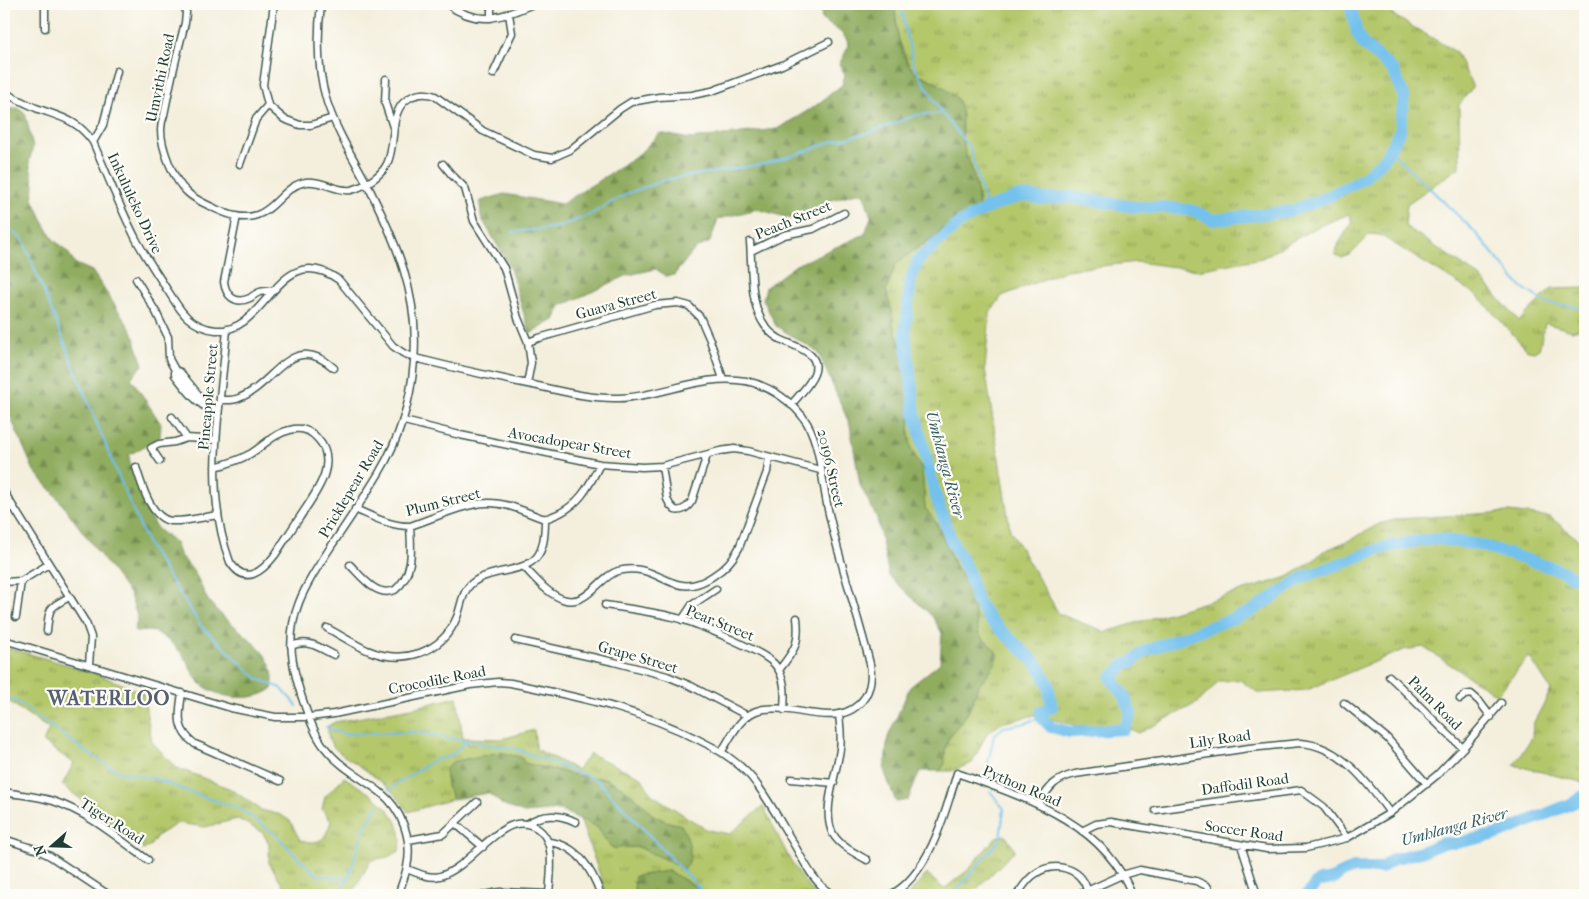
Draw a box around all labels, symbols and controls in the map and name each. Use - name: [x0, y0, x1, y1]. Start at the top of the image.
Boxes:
- street label: Umvithi Road: [142, 31, 178, 124]
- street label: Inkululeko Drive: [104, 149, 167, 257]
- street label: Peach Street: [752, 196, 834, 243]
- street label: Guava Street: [574, 284, 659, 323]
- street label: Pineapple Street: [194, 342, 222, 451]
- water label: Umhlanga River: [922, 409, 969, 521]
- street label: Avocadopear Street: [506, 423, 634, 463]
- street label: 20196 Street: [813, 427, 849, 510]
- street label: Pricklepear Road: [315, 436, 388, 541]
- street label: Plum Street: [404, 484, 483, 520]
- street label: Pear Street: [683, 601, 757, 645]
- street label: Grape Street: [596, 637, 681, 677]
- street label: Crocodile Road: [387, 662, 488, 698]
- street label: Palm Road: [1404, 672, 1466, 734]
- district label: WATERLOO: [47, 687, 170, 710]
- street label: Lily Road: [1188, 726, 1253, 752]
- street label: Python Road: [980, 761, 1065, 811]
- street label: Daffodil Road: [1200, 769, 1291, 799]
- street label: Tiger Road: [77, 794, 148, 849]
- water label: Umhlanga River: [1399, 803, 1511, 850]
- street label: Soccer Road: [1204, 817, 1285, 846]
- north arrow: [28, 822, 78, 872]
- text: N: [30, 842, 50, 858]

